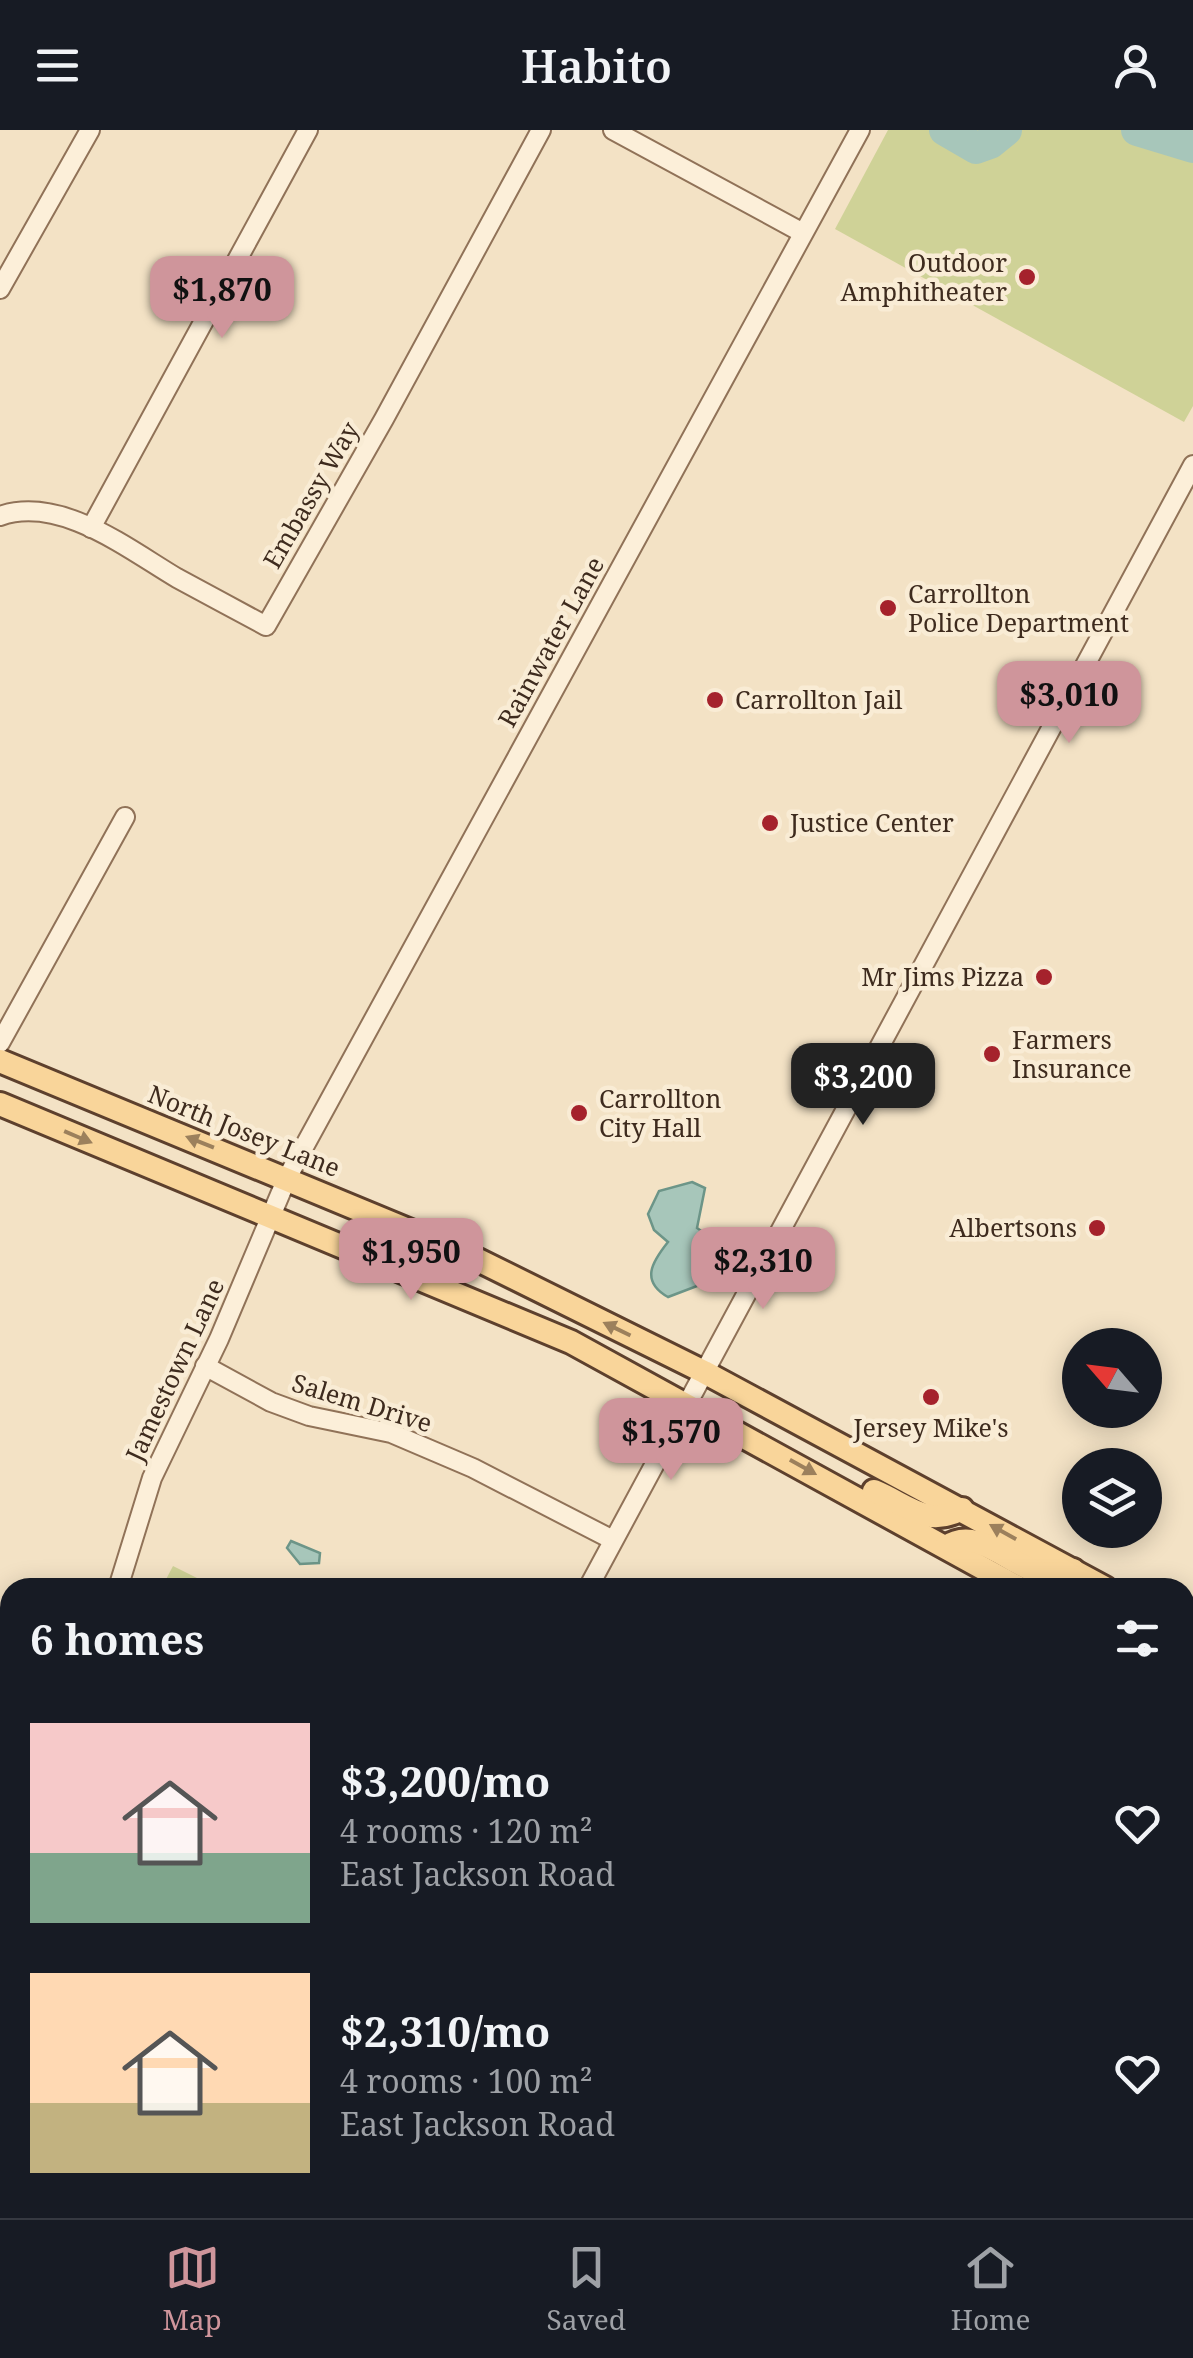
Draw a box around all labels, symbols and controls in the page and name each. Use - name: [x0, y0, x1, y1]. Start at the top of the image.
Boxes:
- text: Habito: [521, 35, 672, 96]
- icon: menu: [30, 38, 85, 93]
- icon: person: [1108, 38, 1163, 93]
- place label: Outdoor Amphitheater: [840, 245, 1007, 308]
- pin: $1,870: [141, 256, 303, 341]
- marker: Outdoor Amphitheater: [1016, 266, 1038, 288]
- text: $1,870: [172, 267, 272, 310]
- street label: Embassy Way: [254, 414, 366, 574]
- street label: Rainwater Lane: [489, 550, 611, 733]
- place label: Carrollton Police Department: [908, 576, 1129, 639]
- marker: Carrollton Police Department: [877, 597, 899, 619]
- pin: $3,010: [988, 661, 1150, 746]
- text: $3,010: [1019, 672, 1119, 715]
- place label: Carrollton Jail: [735, 682, 903, 716]
- marker: Carrollton Jail: [704, 689, 726, 711]
- place label: Justice Center: [789, 805, 954, 839]
- marker: Justice Center: [759, 812, 781, 834]
- place label: Mr Jims Pizza: [861, 959, 1024, 993]
- marker: Mr Jims Pizza: [1033, 966, 1055, 988]
- place label: Farmers Insurance: [1012, 1022, 1132, 1085]
- pin: $3,200: [782, 1043, 944, 1128]
- marker: Farmers Insurance: [981, 1043, 1003, 1065]
- text: $3,200: [813, 1054, 913, 1097]
- street label: North Josey Lane: [143, 1076, 345, 1184]
- place label: Carrollton City Hall: [599, 1081, 721, 1144]
- marker: Carrollton City Hall: [568, 1102, 590, 1124]
- one-way arrow: [63, 1129, 93, 1145]
- one-way arrow: [184, 1134, 214, 1150]
- place label: Albertsons: [949, 1210, 1077, 1244]
- marker: Albertsons: [1086, 1217, 1108, 1239]
- pin: $1,950: [330, 1218, 492, 1303]
- pin: $2,310: [682, 1227, 844, 1312]
- text: $1,950: [361, 1229, 461, 1272]
- text: $2,310: [713, 1238, 813, 1281]
- street label: Jamestown Lane: [116, 1273, 231, 1467]
- one-way arrow: [602, 1321, 631, 1338]
- north arrow: [1062, 1328, 1162, 1428]
- map controls: [1062, 1328, 1162, 1548]
- street label: Salem Drive: [288, 1365, 436, 1439]
- marker: Jersey Mike's: [920, 1386, 942, 1408]
- pin: $1,570: [590, 1398, 752, 1483]
- text: $1,570: [621, 1409, 721, 1452]
- place label: Jersey Mike's: [852, 1410, 1009, 1444]
- button: layers: [1062, 1448, 1162, 1548]
- one-way arrow: [789, 1459, 818, 1476]
- one-way arrow: [988, 1523, 1017, 1540]
- text: 6 homes: [30, 1610, 204, 1667]
- icon: filters: [1110, 1611, 1165, 1666]
- text: $3,200/mo: [340, 1752, 550, 1809]
- icon: home: [110, 1763, 230, 1883]
- icon: heart: [1110, 1796, 1165, 1851]
- text: 4 rooms · 120 m²: [340, 1809, 593, 1852]
- text: East Jackson Road: [340, 1852, 615, 1895]
- text: $2,310/mo: [340, 2002, 550, 2059]
- icon: home: [110, 2013, 230, 2133]
- icon: heart: [1110, 2046, 1165, 2101]
- text: 4 rooms · 100 m²: [340, 2059, 593, 2102]
- text: East Jackson Road: [340, 2102, 615, 2145]
- tab: Map: [162, 2240, 222, 2338]
- tab: Saved: [547, 2240, 626, 2338]
- tab: Home: [951, 2240, 1031, 2338]

